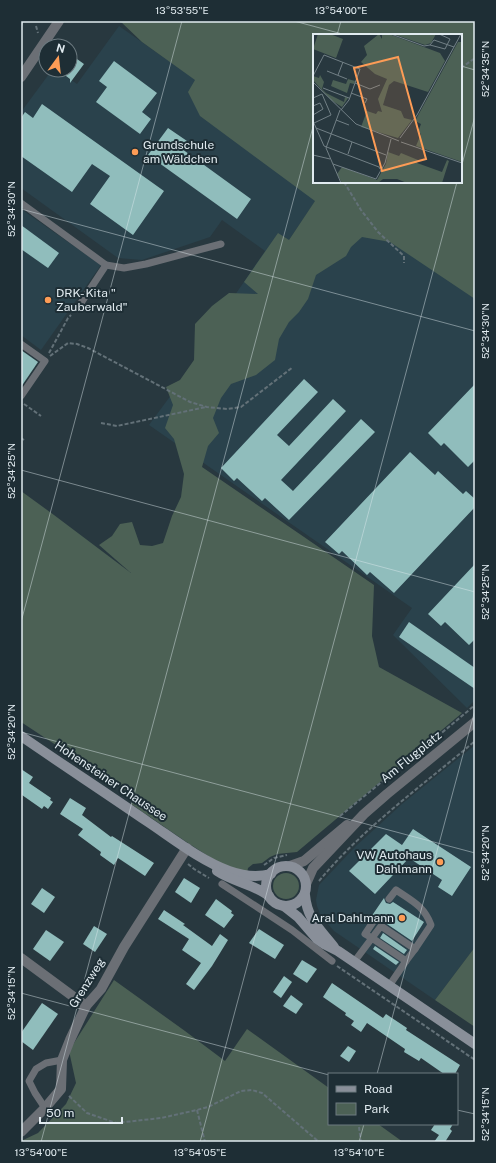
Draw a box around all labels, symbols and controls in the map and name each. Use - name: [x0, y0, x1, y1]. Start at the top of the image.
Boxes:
- text: 13°53'55"E: [155, 4, 209, 16]
- text: 13°54'00"E: [315, 4, 367, 16]
- inset map: [313, 34, 462, 183]
- north arrow: [38, 38, 78, 78]
- text: N: [55, 41, 66, 55]
- text: 52°34'35"N: [479, 41, 491, 97]
- place label: Grundschule am Wäldchen: [143, 138, 218, 166]
- marker: Grundschule am Wäldchen: [130, 147, 140, 157]
- text: 52°34'30"N: [5, 181, 17, 237]
- place label: DRK- Kita " Zauberwald": [56, 286, 128, 314]
- marker: DRK- Kita " Zauberwald": [43, 295, 53, 305]
- text: 52°34'30"N: [479, 303, 491, 359]
- text: 52°34'25"N: [5, 443, 17, 499]
- text: 52°34'25"N: [479, 564, 491, 620]
- text: 52°34'20"N: [5, 704, 17, 760]
- street label: Am Flugplatz: [378, 728, 444, 786]
- street label: Hohensteiner Chaussee: [52, 738, 170, 824]
- text: 52°34'20"N: [479, 825, 491, 881]
- place label: VW Autohaus Dahlmann: [356, 848, 432, 876]
- marker: VW Autohaus Dahlmann: [435, 857, 445, 867]
- place label: Aral Dahlmann: [312, 911, 394, 925]
- marker: Aral Dahlmann: [397, 913, 407, 923]
- street label: Grenzweg: [66, 955, 108, 1011]
- text: 52°34'15"N: [5, 966, 17, 1020]
- legend: [328, 1073, 458, 1125]
- text: Road: [364, 1082, 392, 1096]
- text: 52°34'15"N: [479, 1087, 491, 1141]
- scale bar: [40, 1099, 122, 1125]
- text: Park: [364, 1102, 390, 1116]
- text: 50 m: [46, 1106, 74, 1120]
- text: 13°54'00"E: [15, 1146, 67, 1158]
- text: 13°54'05"E: [173, 1146, 227, 1158]
- text: 13°54'10"E: [334, 1146, 384, 1158]

